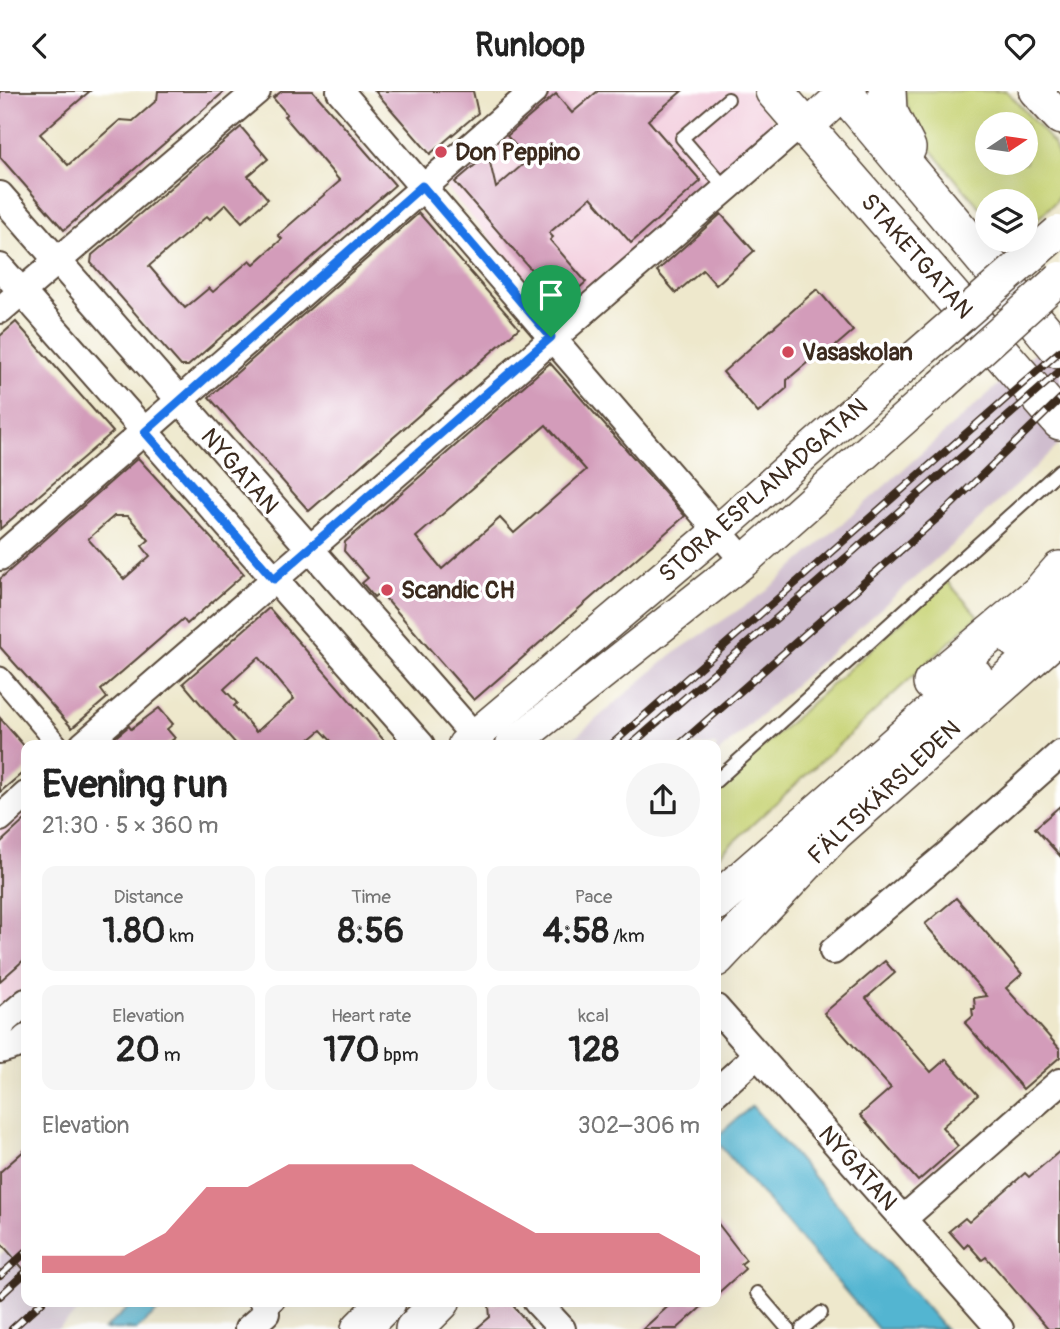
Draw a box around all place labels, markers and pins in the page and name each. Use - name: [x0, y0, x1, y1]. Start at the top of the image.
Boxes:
- place label: Don Peppino: [455, 138, 580, 167]
- marker: Don Peppino: [433, 144, 449, 160]
- pin: [521, 265, 581, 337]
- place label: Vasaskolan: [802, 338, 913, 367]
- marker: Vasaskolan: [780, 344, 796, 360]
- place label: Scandic CH: [401, 576, 515, 605]
- marker: Scandic CH: [379, 582, 395, 598]

